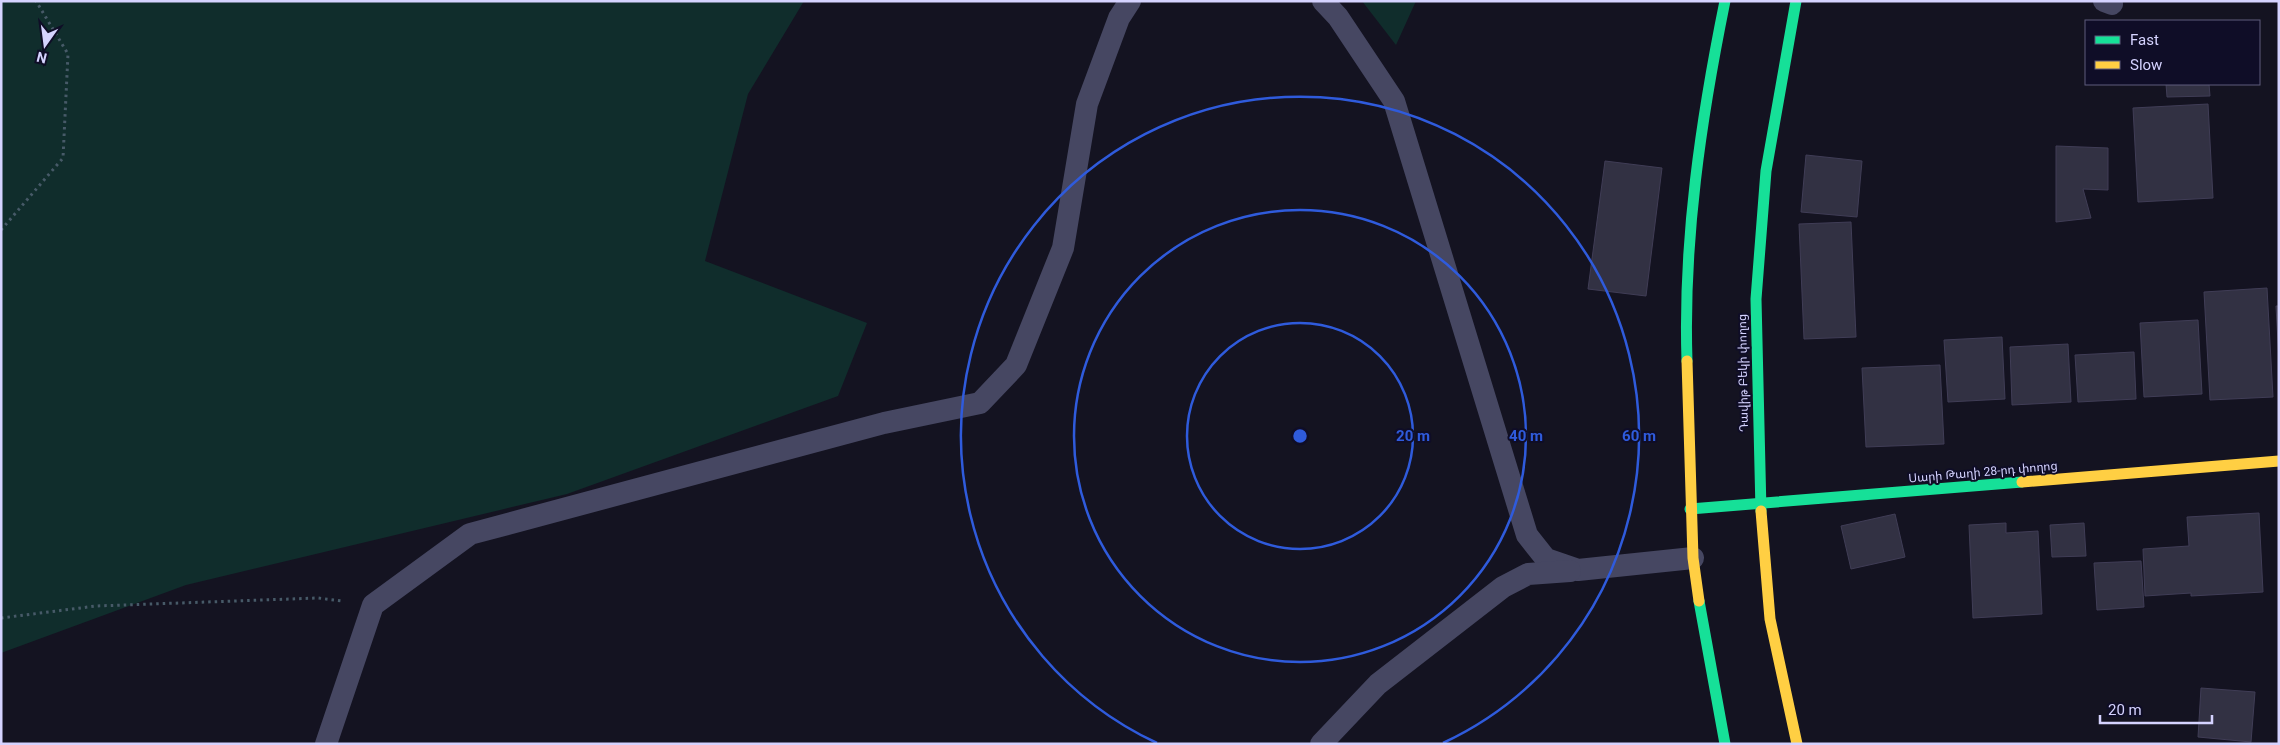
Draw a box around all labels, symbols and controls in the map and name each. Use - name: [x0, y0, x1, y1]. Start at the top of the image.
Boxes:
- north arrow: [20, 20, 70, 70]
- legend: [2085, 20, 2260, 85]
- text: Fast: [2130, 31, 2159, 49]
- text: N: [35, 49, 49, 67]
- text: Slow: [2130, 56, 2162, 74]
- street label: Դավիթ Բեկի փողոց: [1735, 314, 1751, 432]
- centre of rings: [1291, 427, 1309, 445]
- text: 20 m: [1396, 427, 1430, 445]
- text: 40 m: [1509, 427, 1543, 445]
- text: 60 m: [1622, 427, 1656, 445]
- street label: Սարի Թաղի 28-րդ փողոց: [1908, 459, 2058, 485]
- scale bar: [2100, 692, 2212, 724]
- text: 20 m: [2108, 701, 2142, 719]

